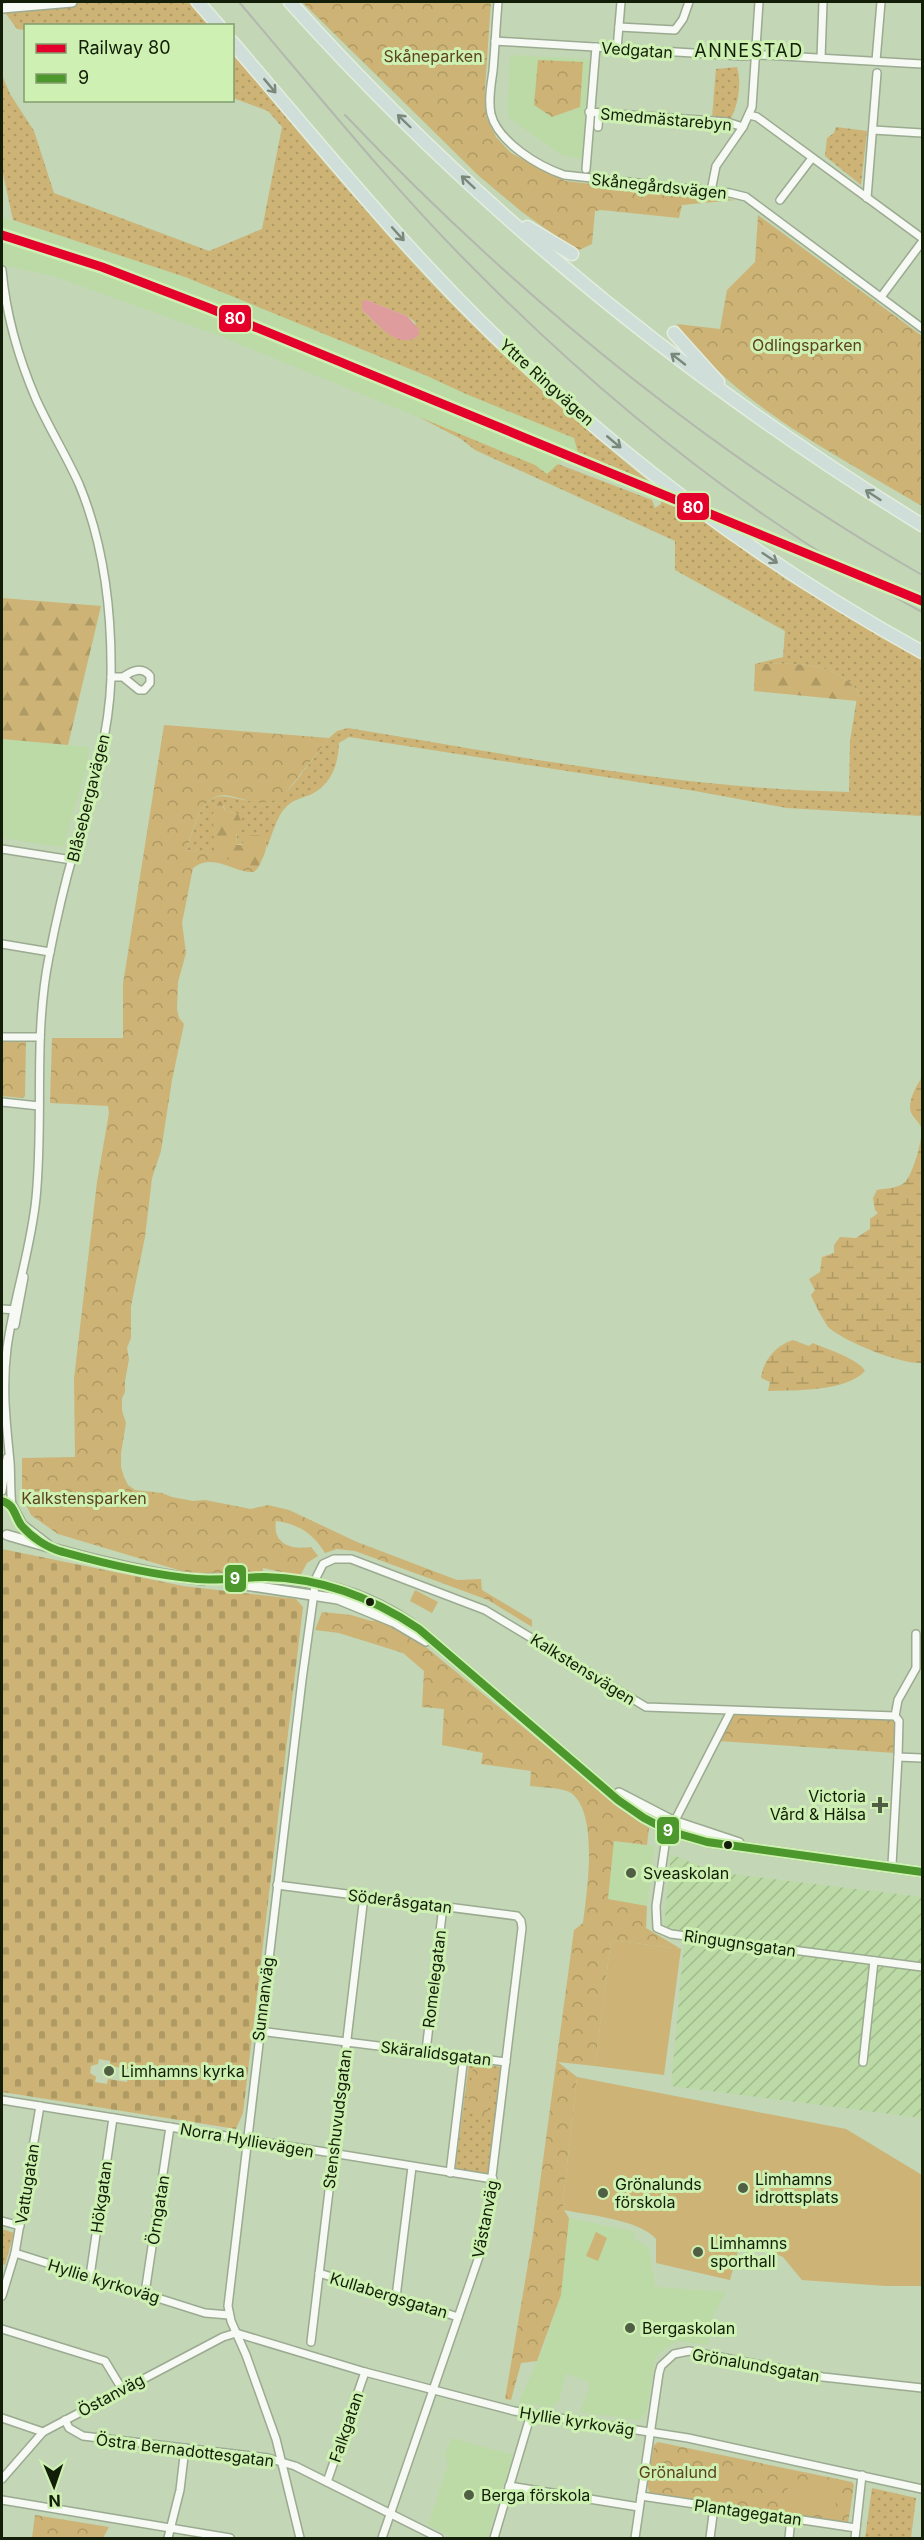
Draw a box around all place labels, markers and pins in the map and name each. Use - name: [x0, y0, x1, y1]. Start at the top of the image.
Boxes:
- unlabelled marker: [364, 1596, 376, 1608]
- place label: Victoria Vård & Hälsa: [770, 1786, 866, 1824]
- marker: Victoria Vård & Hälsa: [871, 1796, 889, 1814]
- unlabelled marker: [722, 1839, 734, 1851]
- place label: Sveaskolan: [643, 1863, 729, 1883]
- marker: Sveaskolan: [624, 1866, 638, 1880]
- place label: Limhamns kyrka: [121, 2061, 245, 2081]
- marker: Limhamns kyrka: [102, 2064, 116, 2078]
- place label: Limhamns idrottsplats: [755, 2169, 839, 2207]
- place label: Grönalunds förskola: [615, 2174, 702, 2212]
- marker: Limhamns idrottsplats: [736, 2181, 750, 2195]
- marker: Grönalunds förskola: [596, 2186, 610, 2200]
- place label: Limhamns sporthall: [710, 2233, 787, 2271]
- marker: Limhamns sporthall: [691, 2245, 705, 2259]
- place label: Bergaskolan: [642, 2318, 735, 2338]
- marker: Bergaskolan: [623, 2321, 637, 2335]
- place label: Berga förskola: [481, 2485, 590, 2505]
- marker: Berga förskola: [462, 2488, 476, 2502]

